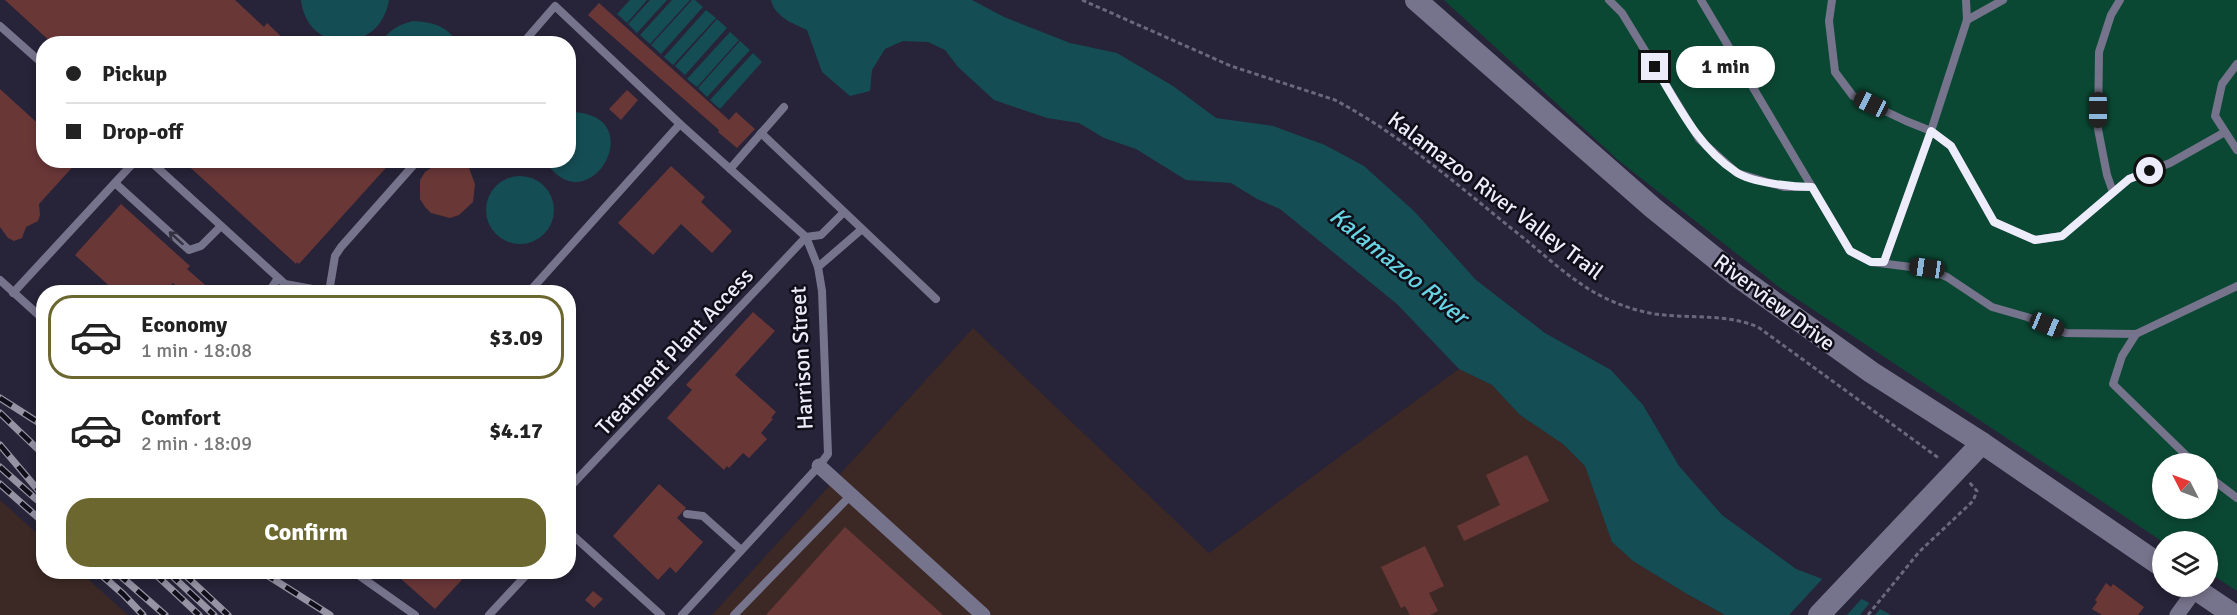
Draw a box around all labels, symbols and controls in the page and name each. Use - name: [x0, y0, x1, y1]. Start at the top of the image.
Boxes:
- callout: 1 min: [1676, 46, 1775, 88]
- route end: [1641, 53, 1668, 80]
- text: 1 min: [1701, 54, 1750, 79]
- text: Pickup: [102, 60, 167, 87]
- car: [1851, 88, 1891, 120]
- car: [2089, 92, 2107, 128]
- street label: Kalamazoo River Valley Trail: [1383, 105, 1609, 285]
- text: Drop-off: [102, 118, 183, 145]
- route start: [2136, 157, 2163, 184]
- water label: Kalamazoo River: [1324, 201, 1474, 331]
- one-way arrow: [169, 232, 184, 246]
- street label: Riverview Drive: [1709, 248, 1841, 357]
- car: [1908, 257, 1946, 279]
- street label: Treatment Plant Access: [590, 262, 759, 441]
- street label: Harrison Street: [784, 285, 819, 430]
- icon: car: [69, 310, 123, 364]
- car: [2027, 310, 2067, 340]
- text: Economy: [141, 311, 227, 338]
- text: $3.09: [489, 324, 543, 351]
- text: 1 min · 18:08: [141, 338, 252, 363]
- icon: car: [69, 403, 123, 457]
- text: Comfort: [141, 404, 221, 431]
- text: $4.17: [489, 417, 543, 444]
- text: 2 min · 18:09: [141, 431, 252, 456]
- north arrow: [2152, 453, 2218, 519]
- map controls: [2152, 453, 2218, 597]
- button: Confirm: [66, 498, 546, 567]
- button: layers: [2152, 531, 2218, 597]

